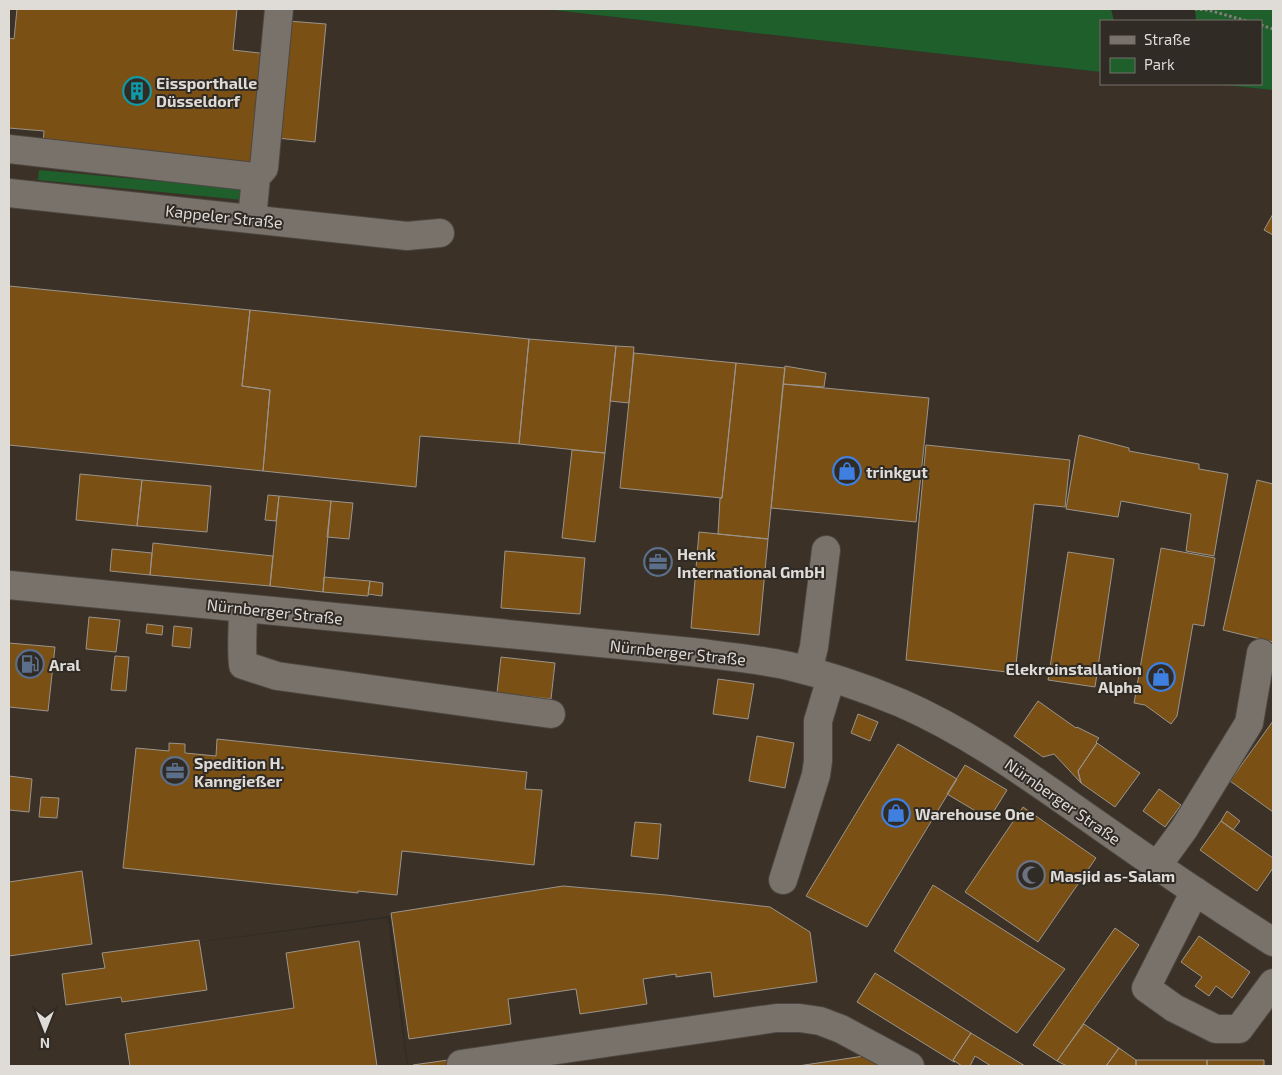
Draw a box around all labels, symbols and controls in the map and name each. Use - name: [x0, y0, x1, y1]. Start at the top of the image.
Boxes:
- legend: [1100, 20, 1262, 85]
- text: Straße: [1144, 30, 1190, 48]
- text: Park: [1144, 55, 1175, 73]
- place label: Eissporthalle Düsseldorf: [156, 73, 257, 110]
- building icon: Eissporthalle Düsseldorf: [122, 76, 152, 106]
- street label: Kappeler Straße: [164, 200, 284, 232]
- shop icon: trinkgut: [832, 456, 862, 486]
- place label: trinkgut: [866, 462, 928, 481]
- place label: Henk International GmbH: [677, 544, 825, 581]
- office icon: Henk International GmbH: [643, 547, 673, 577]
- street label: Nürnberger Straße: [206, 594, 344, 628]
- street label: Nürnberger Straße: [609, 635, 747, 669]
- fuel station icon: Aral: [15, 649, 45, 679]
- place label: Aral: [49, 655, 81, 674]
- place label: Elekroinstallation Alpha: [1006, 659, 1142, 696]
- shop icon: Elekroinstallation Alpha: [1146, 662, 1176, 692]
- place label: Spedition H. Kanngießer: [194, 753, 285, 790]
- street label: Nürnberger Straße: [1001, 754, 1125, 848]
- office icon: Spedition H. Kanngießer: [160, 756, 190, 786]
- shop icon: Warehouse One: [881, 798, 911, 828]
- place label: Warehouse One: [915, 804, 1034, 823]
- mosque icon: Masjid as-Salam: [1016, 860, 1046, 890]
- place label: Masjid as-Salam: [1050, 866, 1175, 885]
- north arrow: [20, 1005, 70, 1055]
- text: N: [40, 1035, 50, 1052]

